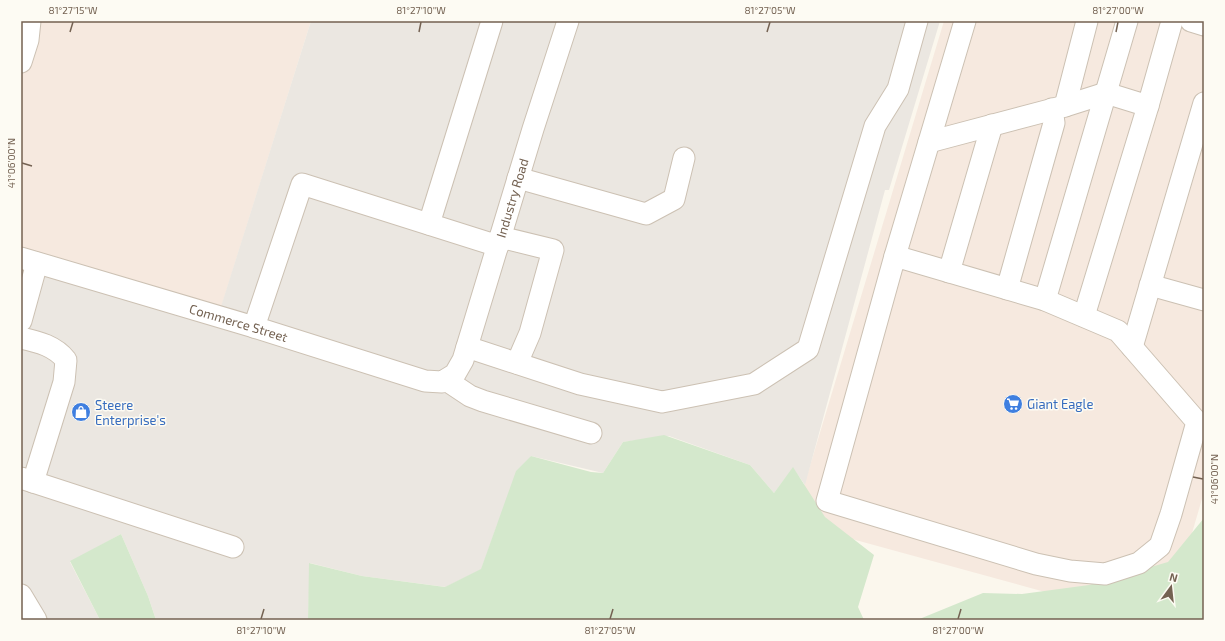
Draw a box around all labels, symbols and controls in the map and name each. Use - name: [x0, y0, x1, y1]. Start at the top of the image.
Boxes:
- text: 81°27'15"W: [49, 4, 98, 16]
- text: 81°27'10"W: [396, 4, 446, 16]
- text: 81°27'05"W: [745, 4, 796, 16]
- text: 81°27'00"W: [1092, 4, 1144, 16]
- text: 41°06'00"N: [5, 138, 17, 188]
- street label: Industry Road: [493, 156, 532, 240]
- street label: Commerce Street: [188, 300, 290, 345]
- supermarket icon: Giant Eagle: [1002, 393, 1024, 415]
- place label: Giant Eagle: [1027, 396, 1093, 412]
- place label: Steere Enterprise's: [95, 397, 166, 428]
- shop icon: Steere Enterprise's: [70, 401, 92, 423]
- text: 41°06'00"N: [1208, 454, 1220, 504]
- north arrow: [1151, 567, 1191, 607]
- text: N: [1168, 570, 1179, 584]
- text: 81°27'10"W: [236, 624, 286, 636]
- text: 81°27'05"W: [585, 624, 636, 636]
- text: 81°27'00"W: [932, 624, 984, 636]

